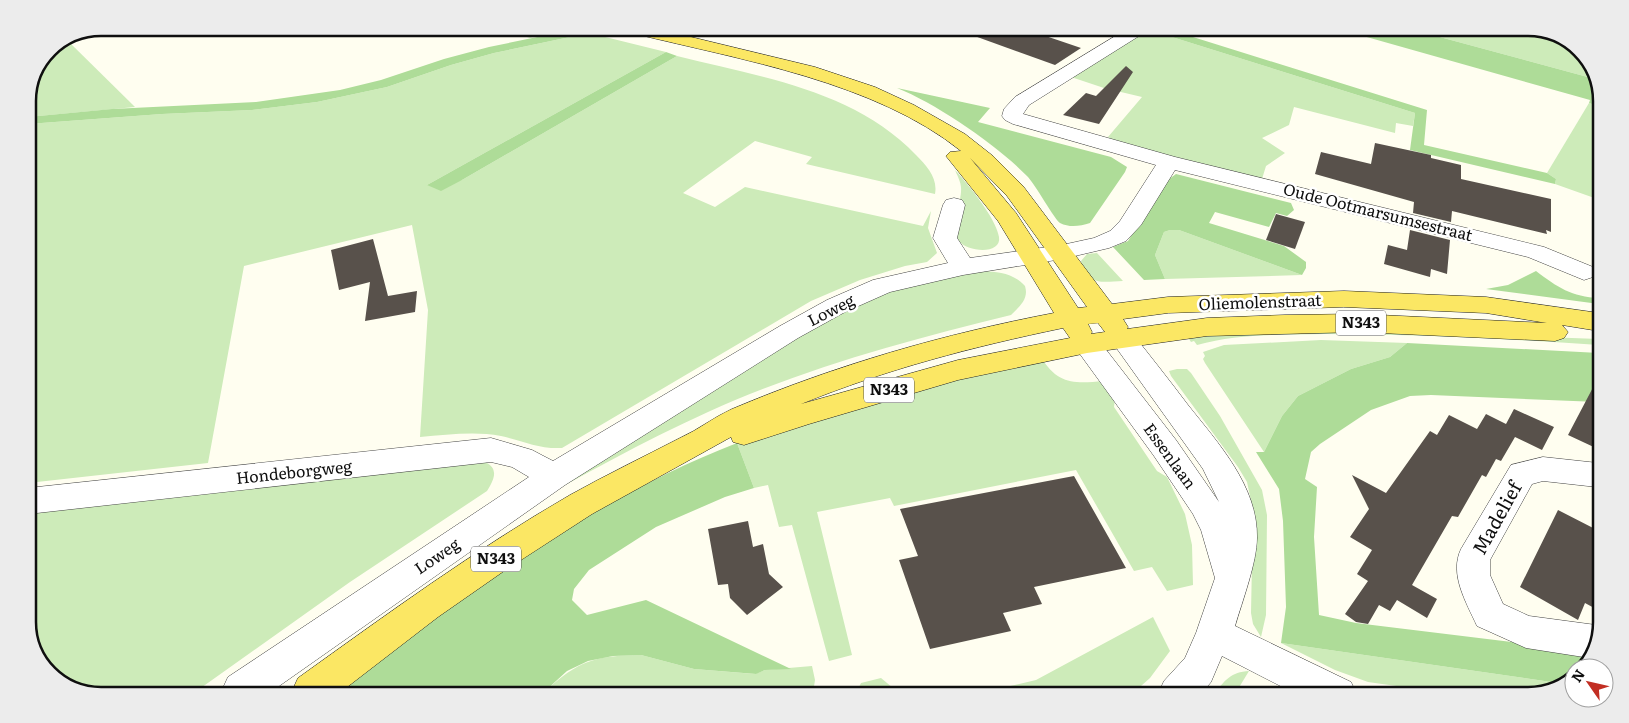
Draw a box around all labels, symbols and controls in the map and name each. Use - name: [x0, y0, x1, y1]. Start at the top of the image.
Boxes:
- street label: Oude Ootmarsumsestraat: [1281, 176, 1476, 246]
- street label: Loweg: [803, 287, 858, 331]
- street label: Oliemolenstraat: [1198, 287, 1322, 315]
- road number: N343: [1336, 310, 1386, 336]
- road number: N343: [864, 378, 914, 402]
- street label: Essenlaan: [1139, 417, 1203, 494]
- street label: Hondeborgweg: [235, 453, 353, 489]
- street label: Madelief: [1465, 474, 1528, 559]
- street label: Loweg: [409, 531, 464, 579]
- road number: N343: [471, 546, 521, 572]
- north arrow: [1564, 658, 1614, 708]
- text: N: [1566, 665, 1589, 686]

